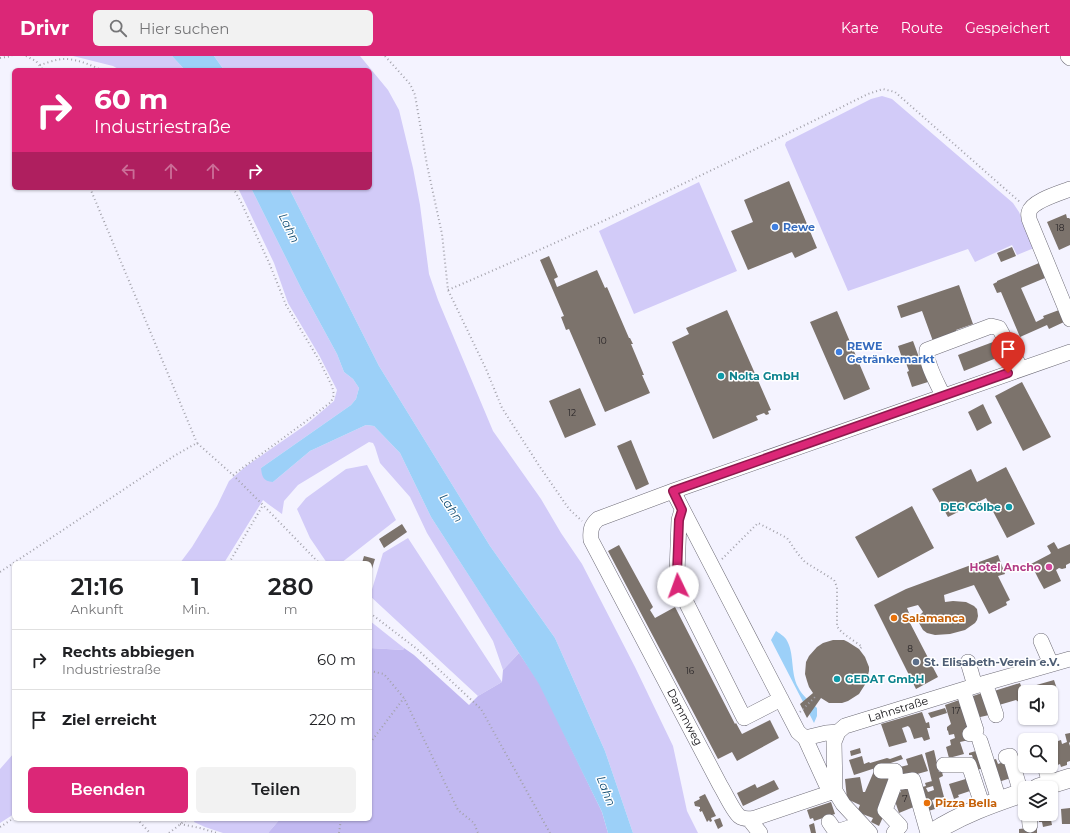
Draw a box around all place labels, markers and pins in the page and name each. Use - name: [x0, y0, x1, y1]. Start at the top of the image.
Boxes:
- place label: Rewe: [783, 220, 815, 234]
- marker: Rewe: [770, 222, 780, 232]
- pin: [991, 332, 1025, 373]
- place label: REWE Getränkemarkt: [847, 339, 935, 366]
- marker: REWE Getränkemarkt: [834, 347, 844, 357]
- place label: Nolta GmbH: [729, 369, 799, 383]
- marker: Nolta GmbH: [716, 371, 726, 381]
- place label: DEG Cölbe: [940, 500, 1001, 514]
- marker: DEG Cölbe: [1004, 502, 1014, 512]
- place label: Hotel Ancho: [970, 560, 1041, 574]
- marker: Hotel Ancho: [1044, 562, 1054, 572]
- place label: Salamanca: [902, 611, 965, 625]
- marker: Salamanca: [889, 613, 899, 623]
- place label: St. Elisabeth-Verein e.V.: [924, 655, 1060, 669]
- marker: St. Elisabeth-Verein e.V.: [911, 657, 921, 667]
- place label: GEDAT GmbH: [845, 672, 924, 686]
- marker: GEDAT GmbH: [832, 674, 842, 684]
- place label: Pizza Bella: [935, 796, 997, 810]
- marker: Pizza Bella: [922, 798, 932, 808]

